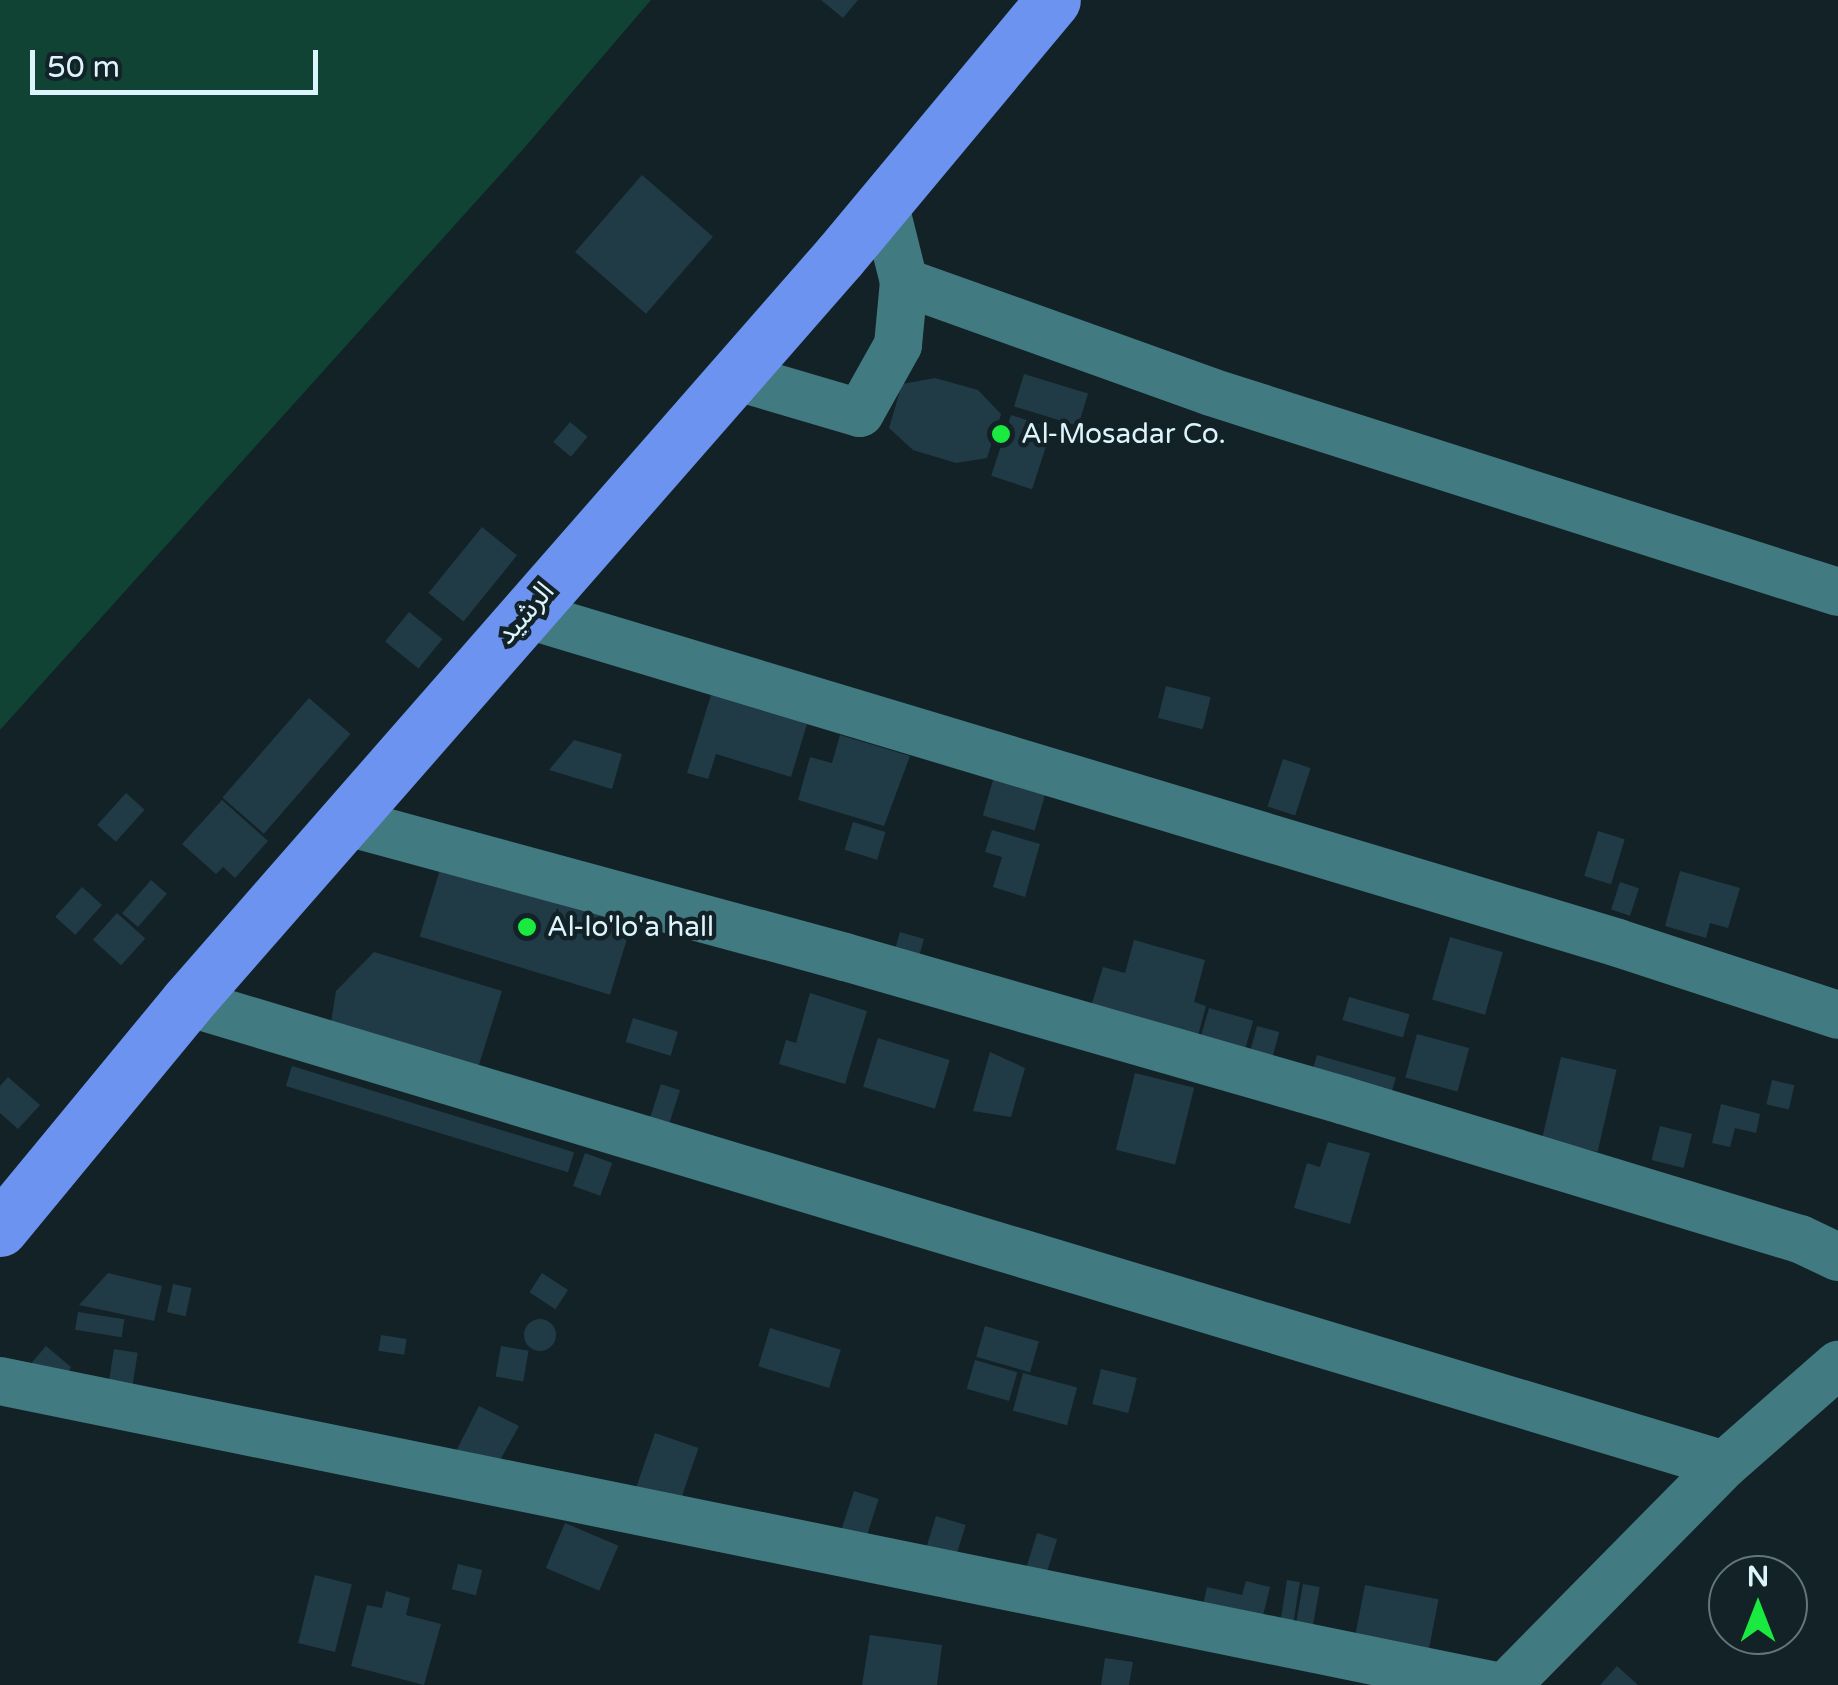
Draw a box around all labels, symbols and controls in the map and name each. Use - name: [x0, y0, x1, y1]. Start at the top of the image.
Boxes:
- scale bar: [35, 30, 322, 92]
- text: 50 m: [47, 49, 120, 86]
- place label: Al-Mosadar Co.: [1021, 417, 1226, 451]
- marker: Al-Mosadar Co.: [990, 423, 1012, 445]
- street label: الرشيد: [489, 575, 561, 651]
- place label: Al-lo'lo'a hall: [547, 910, 714, 944]
- marker: Al-lo'lo'a hall: [516, 916, 538, 938]
- north arrow: [1708, 1555, 1808, 1655]
- text: N: [1747, 1560, 1769, 1594]

